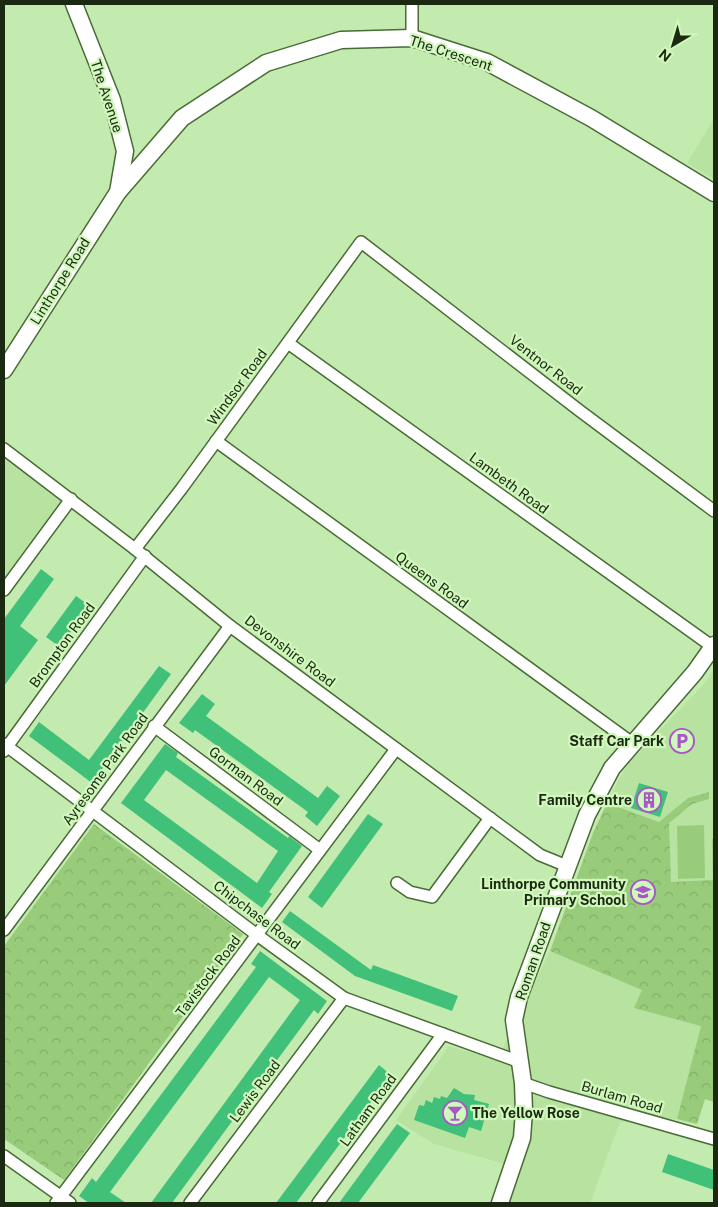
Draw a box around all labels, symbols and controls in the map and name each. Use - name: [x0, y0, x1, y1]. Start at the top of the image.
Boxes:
- north arrow: [648, 20, 698, 70]
- street label: The Crescent: [407, 32, 495, 74]
- text: N: [656, 46, 674, 65]
- street label: The Avenue: [88, 58, 126, 135]
- street label: Linthorpe Road: [27, 235, 93, 327]
- street label: Ventnor Road: [506, 332, 586, 398]
- street label: Windsor Road: [204, 346, 270, 428]
- street label: Lambeth Road: [466, 449, 552, 517]
- street label: Queens Road: [392, 548, 472, 612]
- street label: Brompton Road: [26, 600, 98, 690]
- street label: Devonshire Road: [242, 612, 338, 690]
- street label: Ayresome Park Road: [59, 710, 151, 828]
- parking icon: Staff Car Park: [669, 728, 695, 754]
- place label: Staff Car Park: [569, 733, 664, 749]
- street label: Gorman Road: [206, 743, 286, 809]
- building icon: Family Centre: [636, 787, 662, 813]
- place label: Family Centre: [538, 792, 632, 808]
- place label: Linthorpe Community Primary School: [481, 876, 626, 908]
- street label: Chipchase Road: [211, 877, 303, 953]
- school or university icon: Linthorpe Community Primary School: [630, 879, 656, 905]
- street label: Roman Road: [512, 920, 554, 1002]
- street label: Tavistock Road: [172, 932, 244, 1020]
- street label: Lewis Road: [226, 1057, 284, 1125]
- street label: Latham Road: [336, 1071, 400, 1149]
- street label: Burlam Road: [580, 1078, 664, 1116]
- bar icon: The Yellow Rose: [442, 1100, 468, 1126]
- place label: The Yellow Rose: [472, 1105, 580, 1121]

